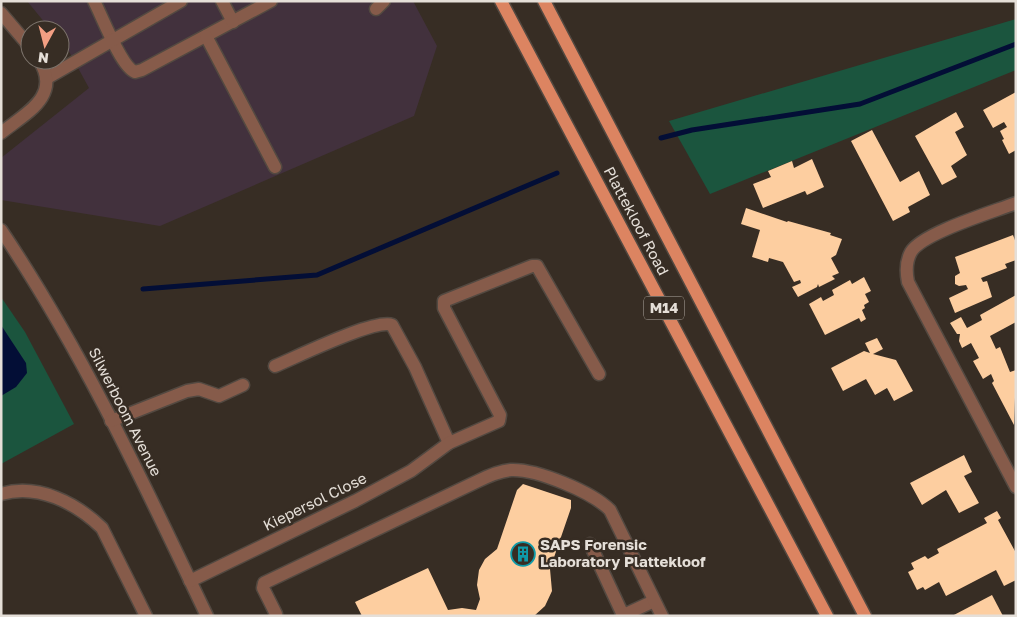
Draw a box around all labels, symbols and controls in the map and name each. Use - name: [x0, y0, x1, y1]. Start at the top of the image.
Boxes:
- north arrow: [20, 20, 70, 70]
- text: N: [37, 49, 50, 67]
- street label: Plattekloof Road: [601, 163, 673, 278]
- road number: M14: [644, 296, 684, 320]
- street label: Silwerboom Avenue: [86, 344, 166, 479]
- street label: Kiepersol Close: [260, 468, 369, 534]
- place label: SAPS Forensic Laboratory Plattekloof: [540, 535, 706, 570]
- building icon: SAPS Forensic Laboratory Plattekloof: [510, 541, 536, 567]

